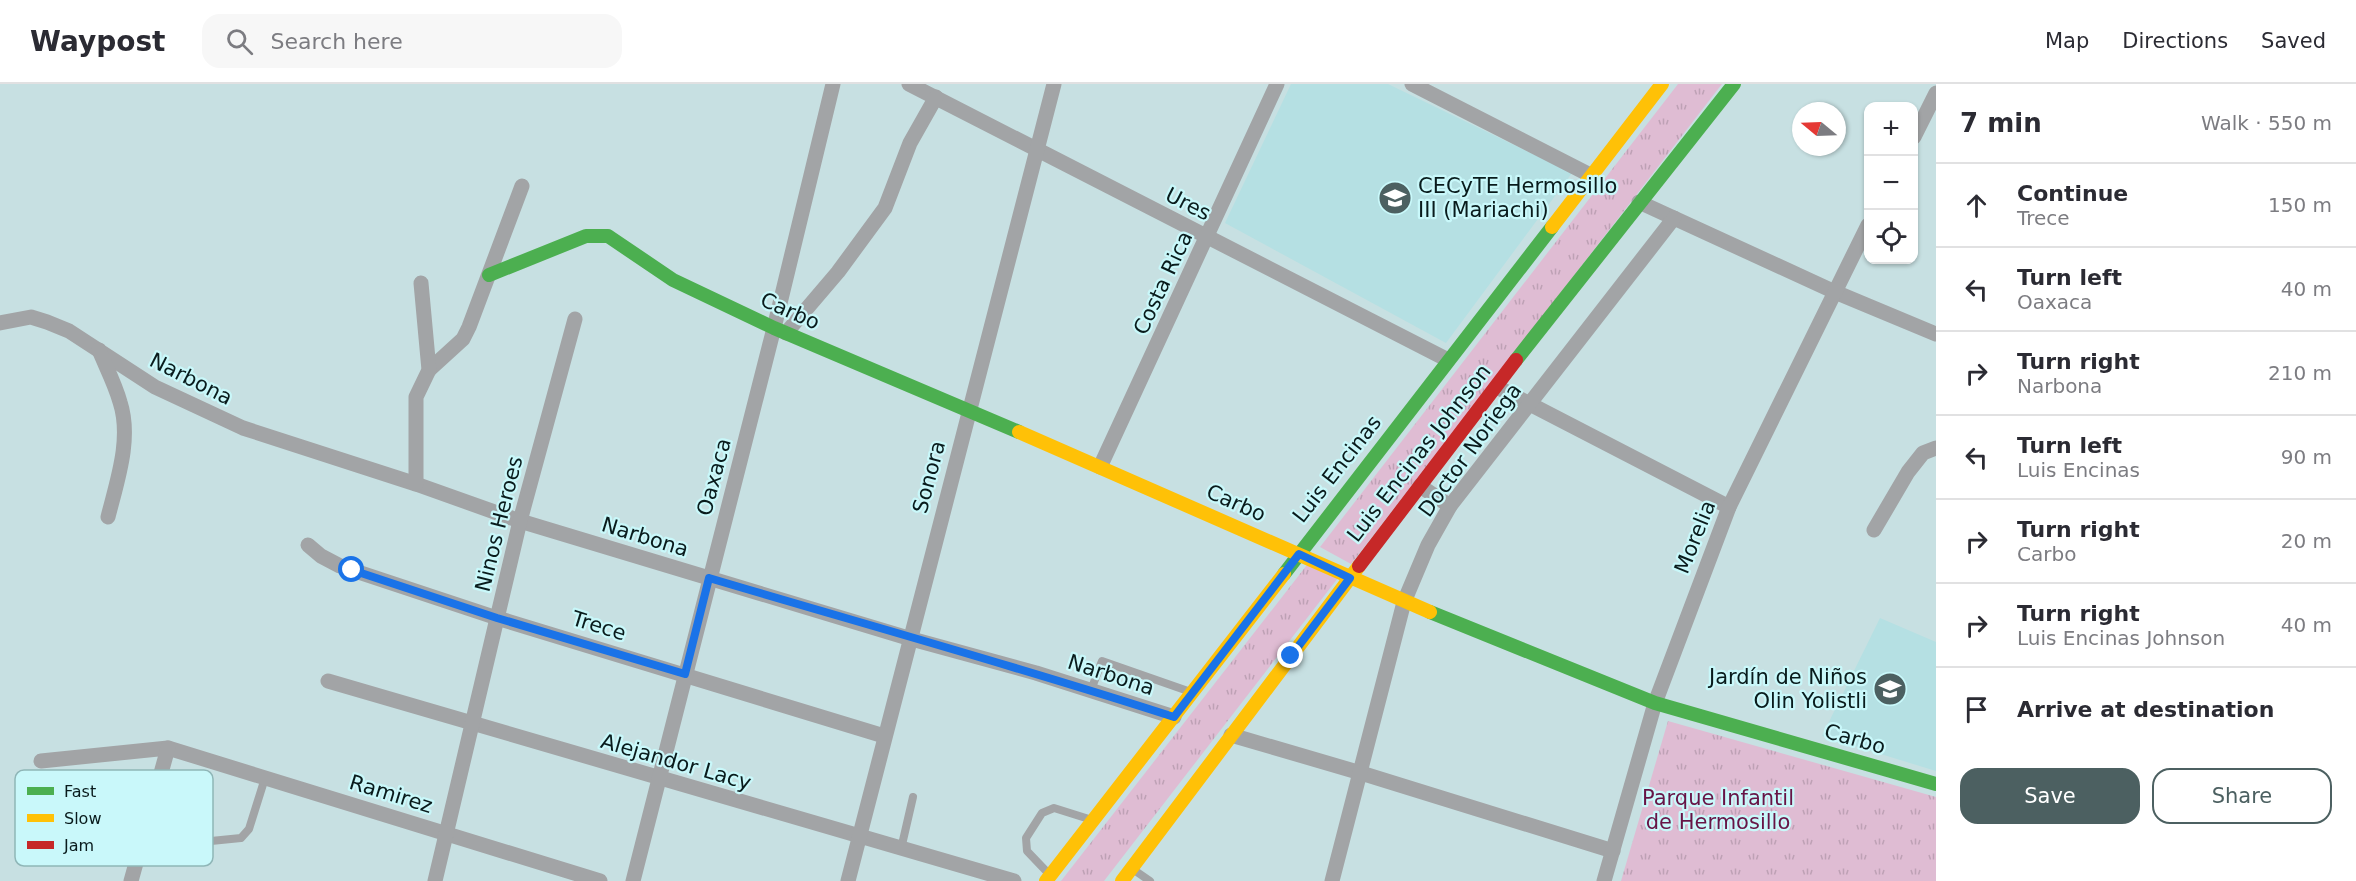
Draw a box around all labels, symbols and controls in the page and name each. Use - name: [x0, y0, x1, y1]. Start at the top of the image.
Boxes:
- search box: [202, 14, 622, 68]
- text: Waypost: [30, 25, 166, 58]
- icon: search: [223, 25, 256, 58]
- text: Search here: [271, 29, 403, 54]
- text: Map: [2045, 29, 2089, 53]
- text: Directions: [2122, 29, 2228, 53]
- text: Saved: [2261, 29, 2326, 53]
- north arrow: [1792, 102, 1846, 156]
- map controls: [1864, 102, 1918, 264]
- button: +: [1864, 102, 1918, 156]
- text: 7 min: [1960, 108, 2042, 138]
- text: Walk · 550 m: [2201, 111, 2332, 135]
- button: −: [1864, 156, 1918, 210]
- place label: CECyTE Hermosillo III (Mariachi): [1418, 174, 1617, 222]
- school or university icon: CECyTE Hermosillo III (Mariachi): [1377, 180, 1413, 216]
- text: Continue: [2017, 181, 2128, 206]
- street label: Ures: [1161, 183, 1215, 225]
- icon: ahead: [1960, 189, 1993, 222]
- text: 150 m: [2268, 193, 2332, 217]
- text: Trece: [2017, 206, 2070, 230]
- button: locate: [1864, 210, 1918, 264]
- street label: Costa Rica: [1129, 228, 1197, 338]
- text: Turn left: [2017, 265, 2122, 290]
- icon: left: [1960, 273, 1993, 306]
- text: 40 m: [2281, 277, 2332, 301]
- street label: Carbo: [757, 287, 823, 335]
- text: Oaxaca: [2017, 290, 2092, 314]
- street label: Narbona: [146, 348, 236, 410]
- text: Turn right: [2017, 349, 2140, 374]
- icon: right: [1960, 357, 1993, 390]
- street label: Luis Encinas Johnson: [1342, 359, 1496, 547]
- text: 210 m: [2268, 361, 2332, 385]
- text: Narbona: [2017, 374, 2102, 398]
- street label: Doctor Noriega: [1414, 379, 1526, 521]
- street label: Luis Encinas: [1288, 411, 1386, 527]
- text: Turn left: [2017, 433, 2122, 458]
- street label: Oaxaca: [692, 436, 736, 518]
- street label: Sonora: [908, 438, 950, 516]
- icon: left: [1960, 441, 1993, 474]
- text: 90 m: [2281, 445, 2332, 469]
- street label: Ninos Heroes: [471, 454, 527, 594]
- text: Luis Encinas: [2017, 458, 2140, 482]
- street label: Carbo: [1203, 479, 1269, 527]
- street label: Morelia: [1670, 497, 1720, 577]
- street label: Narbona: [599, 512, 691, 562]
- text: Turn right: [2017, 517, 2140, 542]
- icon: right: [1960, 525, 1993, 558]
- text: 20 m: [2281, 529, 2332, 553]
- text: Carbo: [2017, 542, 2076, 566]
- route start: [338, 556, 364, 582]
- text: Turn right: [2017, 601, 2140, 626]
- street label: Trece: [568, 606, 629, 646]
- icon: right: [1960, 609, 1993, 642]
- text: 40 m: [2281, 613, 2332, 637]
- text: Luis Encinas Johnson: [2017, 626, 2225, 650]
- route end: [1277, 642, 1303, 668]
- street label: Narbona: [1065, 650, 1157, 700]
- place label: Jardín de Niños Olin Yolistli: [1707, 665, 1867, 713]
- school or university icon: Jardín de Niños Olin Yolistli: [1872, 671, 1908, 707]
- icon: arrive: [1960, 693, 1993, 726]
- text: Arrive at destination: [2017, 697, 2274, 722]
- street label: Carbo: [1822, 719, 1888, 759]
- street label: Alejandor Lacy: [598, 729, 754, 795]
- button: Save: [1960, 768, 2140, 824]
- button: Share: [2152, 768, 2332, 824]
- legend: [15, 770, 213, 866]
- street label: Ramirez: [347, 770, 435, 818]
- text: Fast: [64, 782, 96, 801]
- park label: Parque Infantil de Hermosillo: [1642, 786, 1794, 834]
- text: Slow: [64, 809, 101, 828]
- text: Jam: [63, 836, 94, 855]

